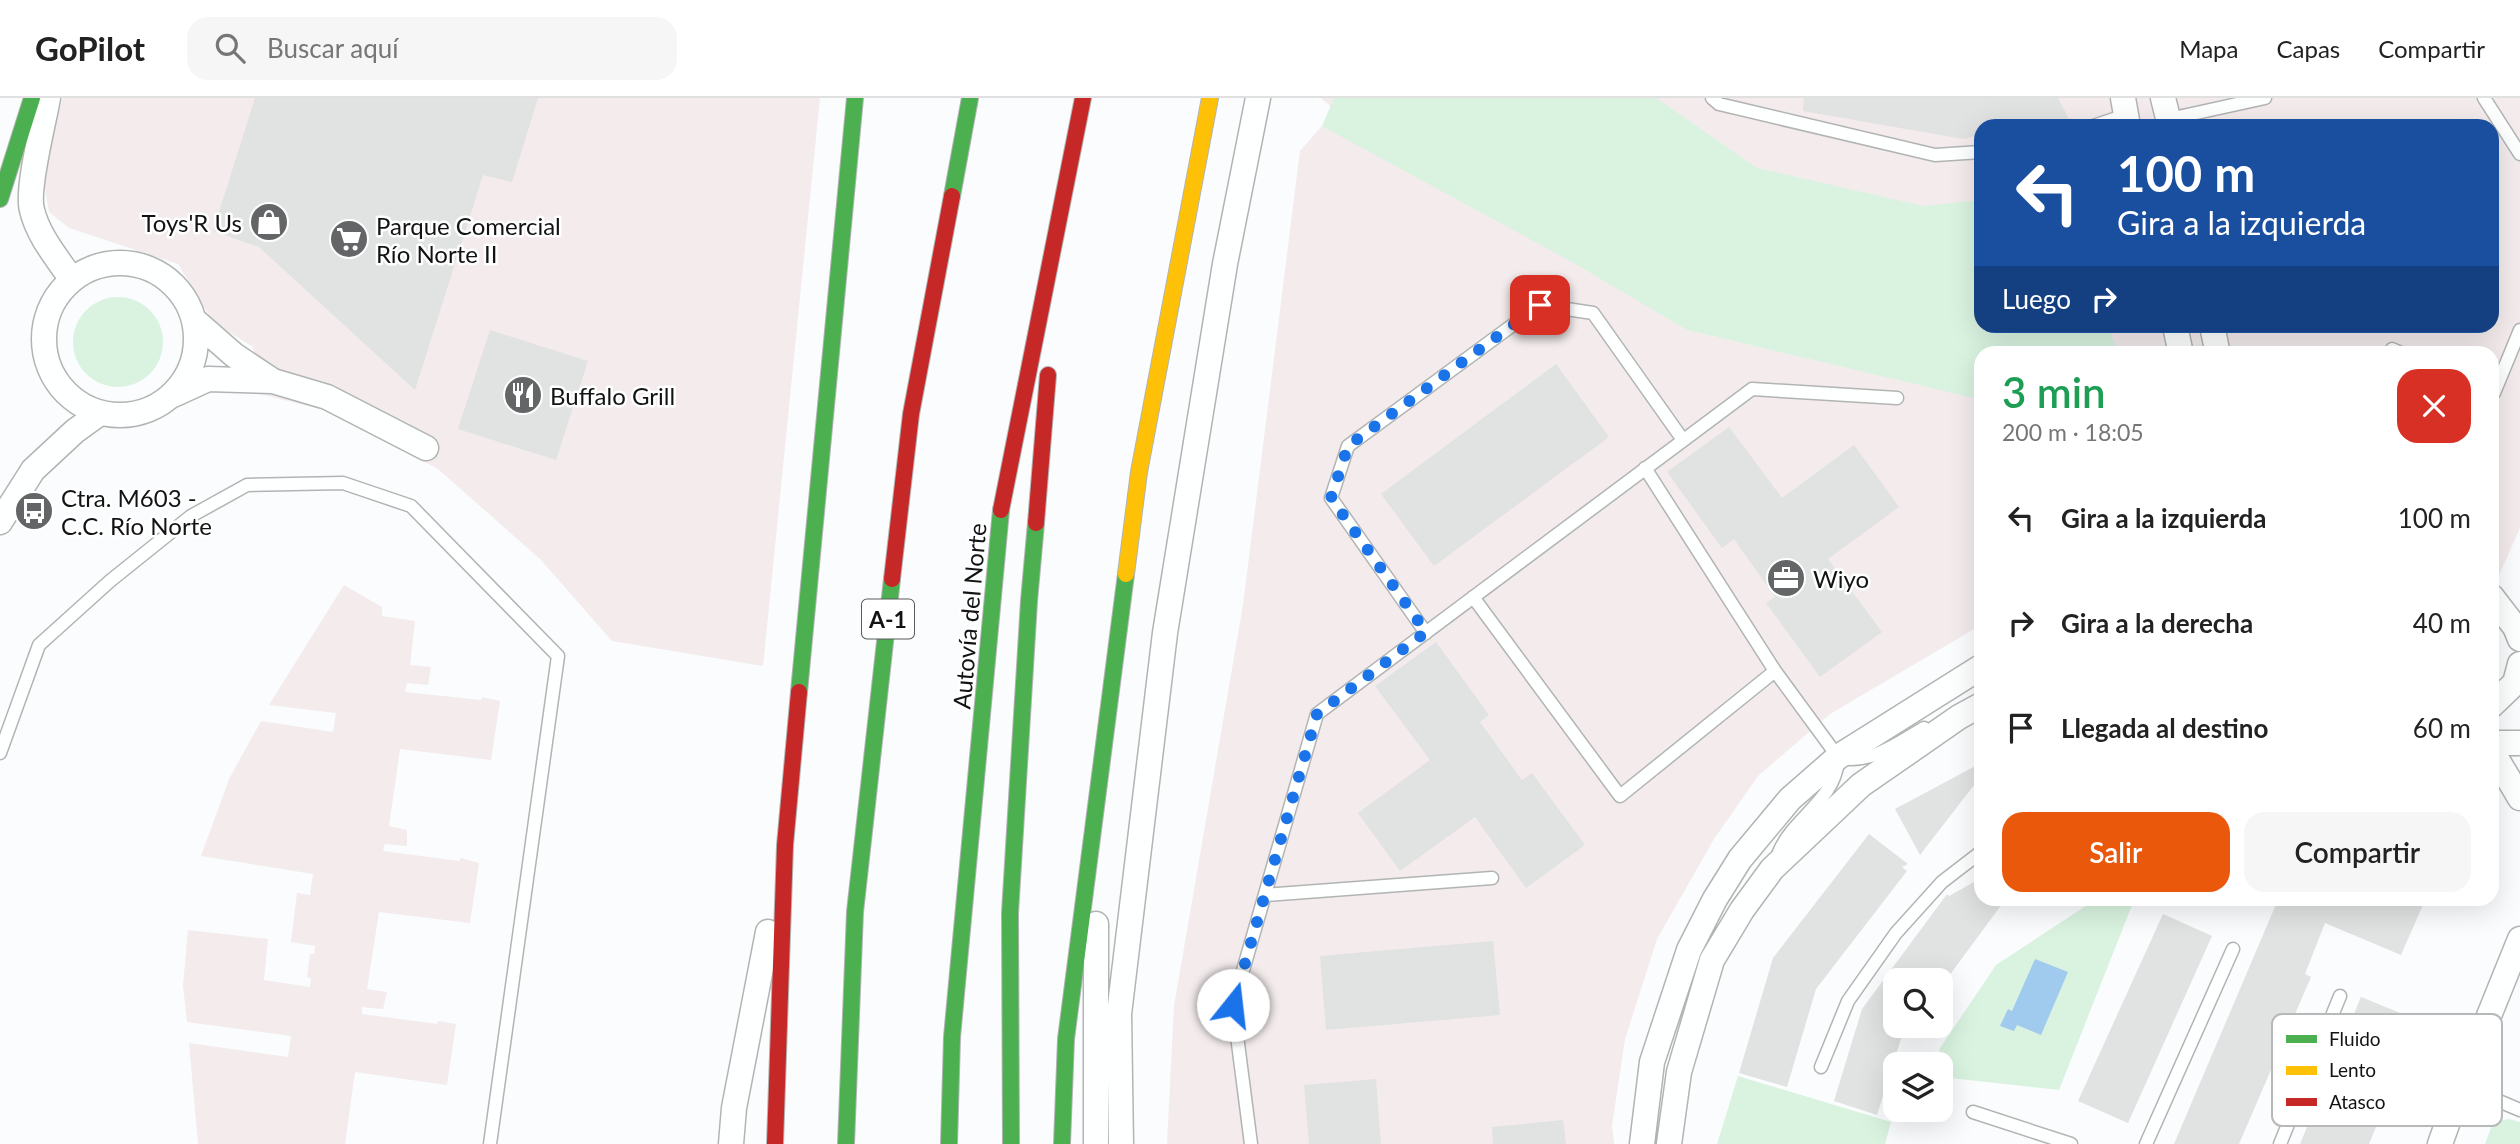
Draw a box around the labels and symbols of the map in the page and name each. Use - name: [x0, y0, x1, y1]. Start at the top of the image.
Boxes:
- shop icon: Toys'R Us: [248, 201, 290, 243]
- place label: Toys'R Us: [141, 208, 242, 237]
- place label: Parque Comercial Río Norte II: [376, 211, 561, 268]
- supermarket icon: Parque Comercial Río Norte II: [328, 218, 370, 260]
- pin: [1510, 275, 1570, 335]
- restaurant icon: Buffalo Grill: [502, 374, 544, 416]
- place label: Buffalo Grill: [550, 381, 675, 410]
- place label: Ctra. M603 - C.C. Río Norte: [61, 483, 212, 540]
- bus stop icon: Ctra. M603 - C.C. Río Norte: [13, 490, 55, 532]
- street label: Autovía del Norte: [946, 522, 992, 710]
- office icon: Wiyo: [1765, 557, 1807, 599]
- place label: Wiyo: [1813, 564, 1869, 593]
- road number: A-1: [862, 600, 914, 638]
- position arrow: [1196, 968, 1270, 1042]
- legend: [2272, 1014, 2502, 1126]
- text: Fluido: [2329, 1027, 2381, 1050]
- text: Lento: [2329, 1058, 2376, 1081]
- text: Atasco: [2329, 1090, 2385, 1113]

